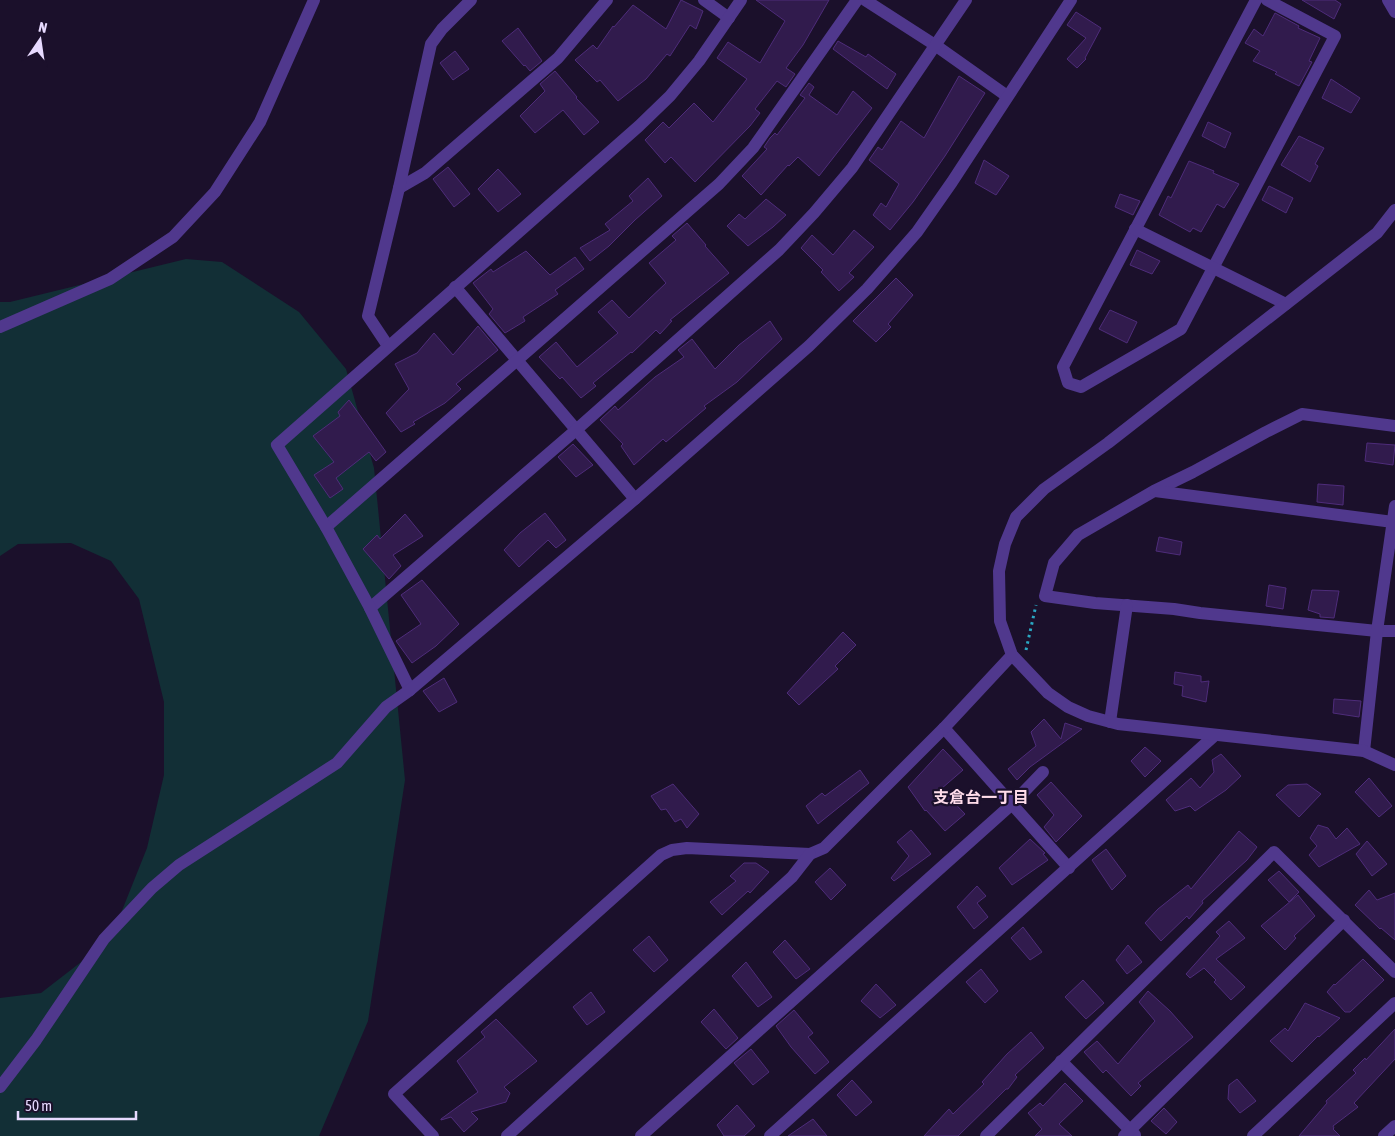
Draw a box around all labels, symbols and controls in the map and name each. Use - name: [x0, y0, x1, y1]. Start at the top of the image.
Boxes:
- north arrow: [15, 15, 65, 65]
- text: N: [37, 19, 49, 36]
- district label: 支倉台一丁目: [933, 788, 1029, 806]
- scale bar: [18, 1088, 135, 1120]
- text: 50 m: [25, 1097, 52, 1114]

